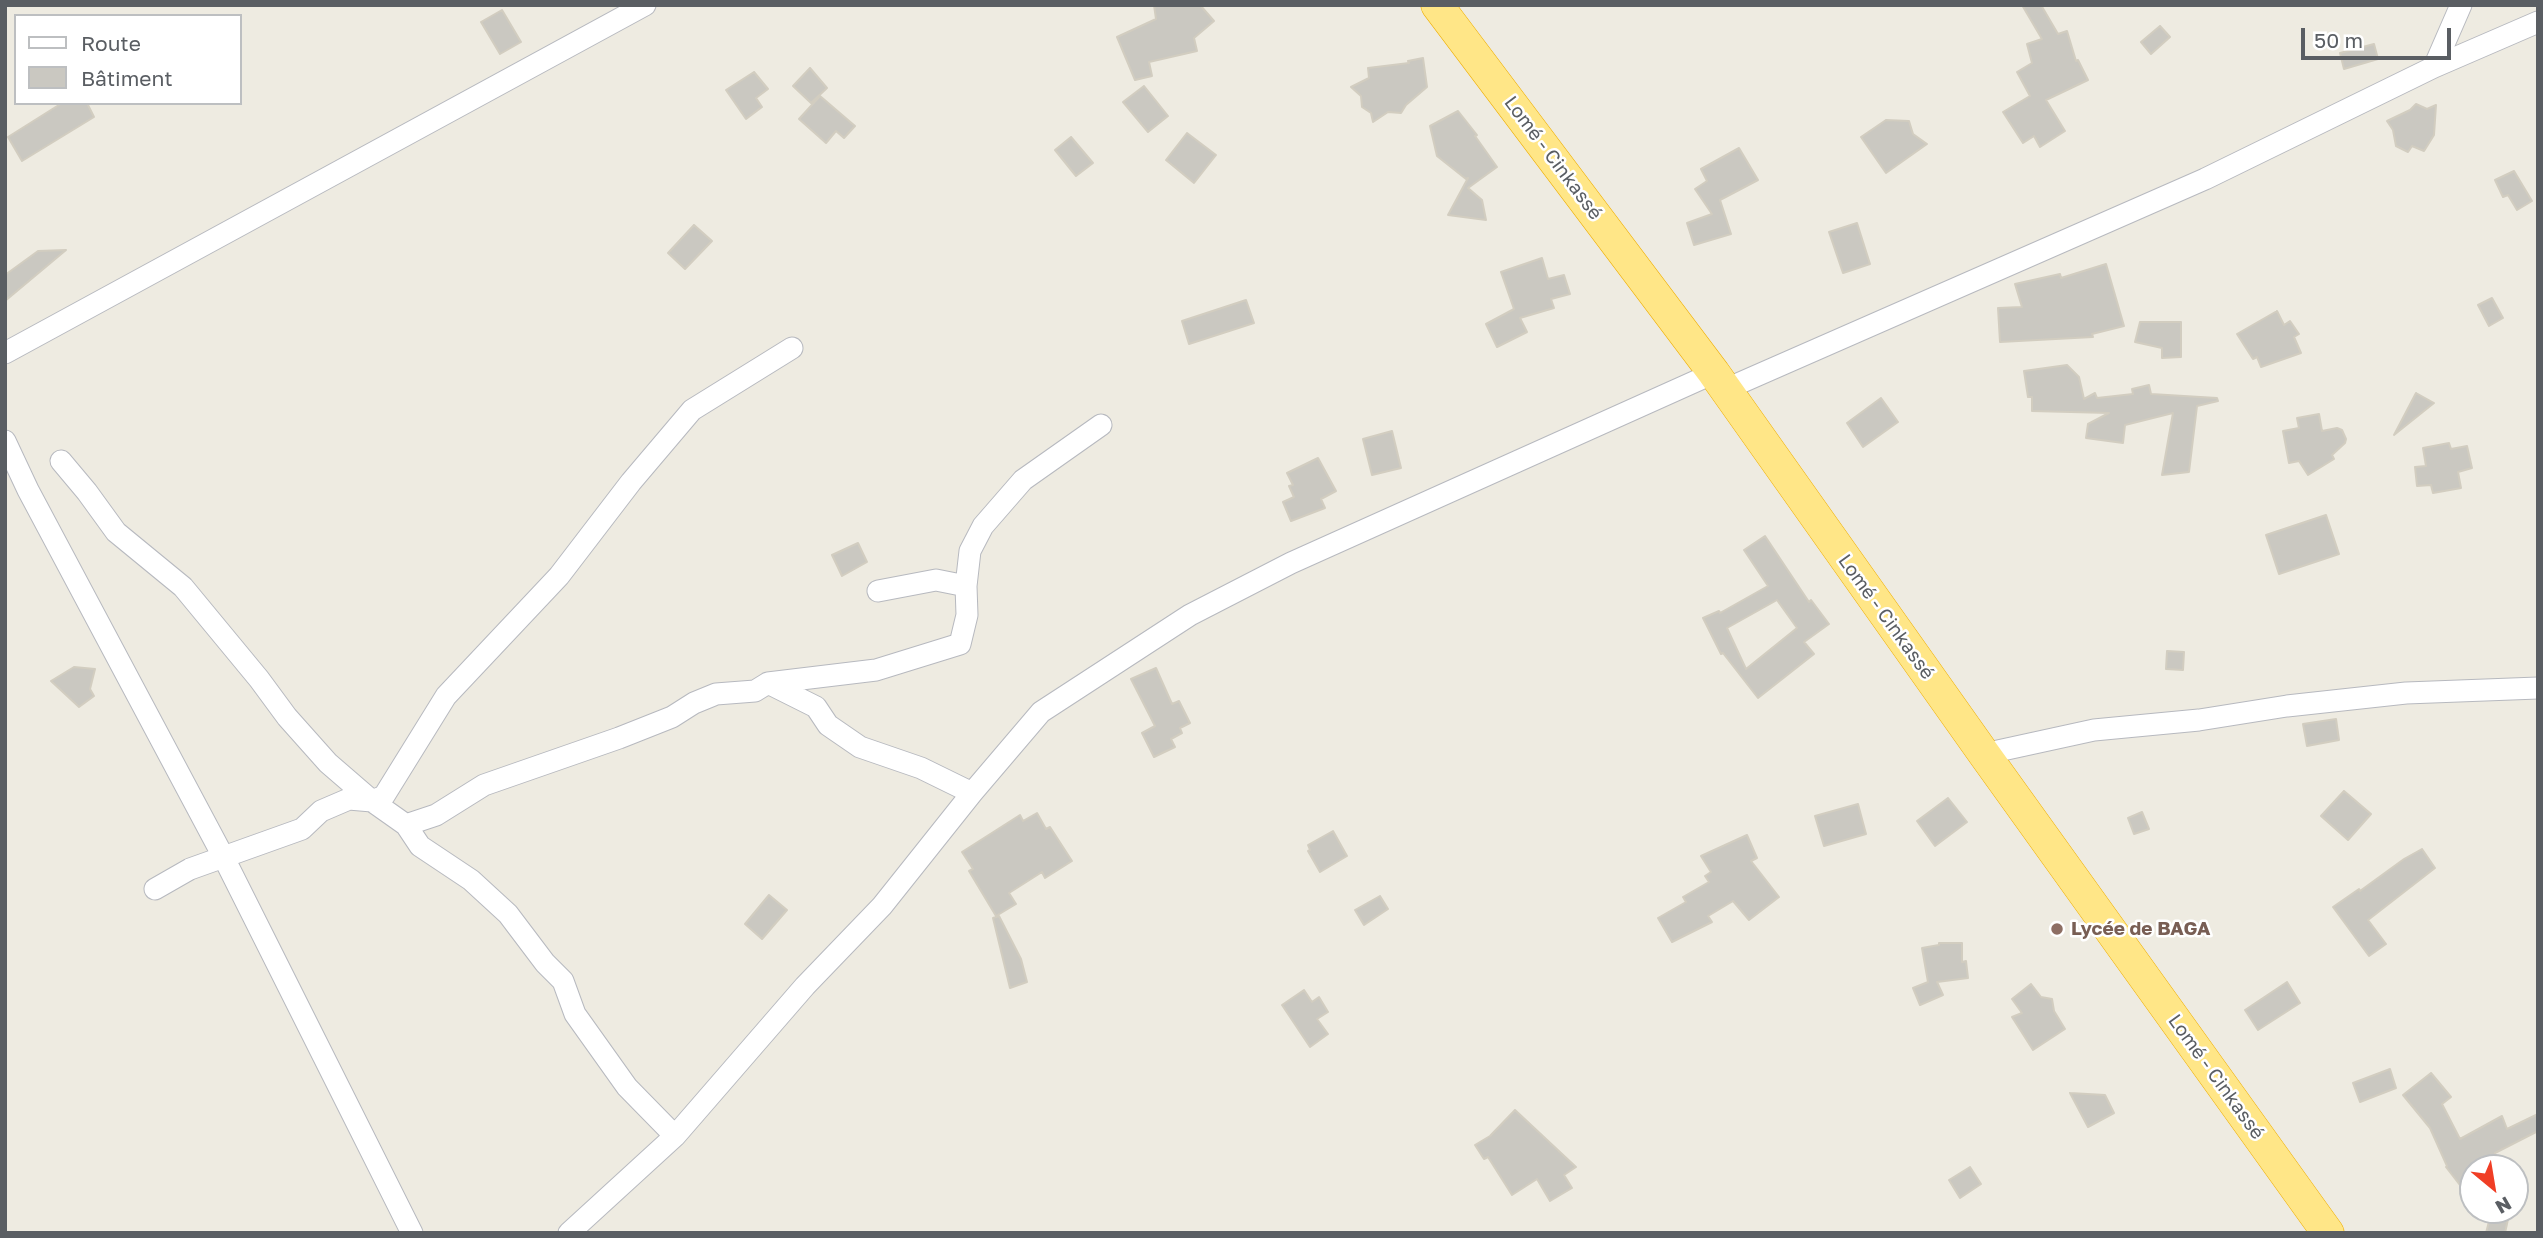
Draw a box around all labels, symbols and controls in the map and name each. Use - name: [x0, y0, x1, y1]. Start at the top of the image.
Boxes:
- legend: [14, 14, 242, 105]
- scale bar: [2305, 14, 2456, 58]
- text: 50 m: [2314, 27, 2363, 53]
- text: Route: [81, 30, 141, 56]
- text: Bâtiment: [81, 65, 173, 91]
- street label: Lomé - Cinkassé: [1499, 92, 1607, 224]
- street label: Lomé - Cinkassé: [1833, 550, 1939, 684]
- place label: Lycée de BAGA: [2071, 918, 2210, 940]
- marker: Lycée de BAGA: [2049, 921, 2065, 937]
- street label: Lomé - Cinkassé: [2163, 1010, 2269, 1144]
- north arrow: [2459, 1154, 2529, 1224]
- text: N: [2492, 1192, 2516, 1219]

